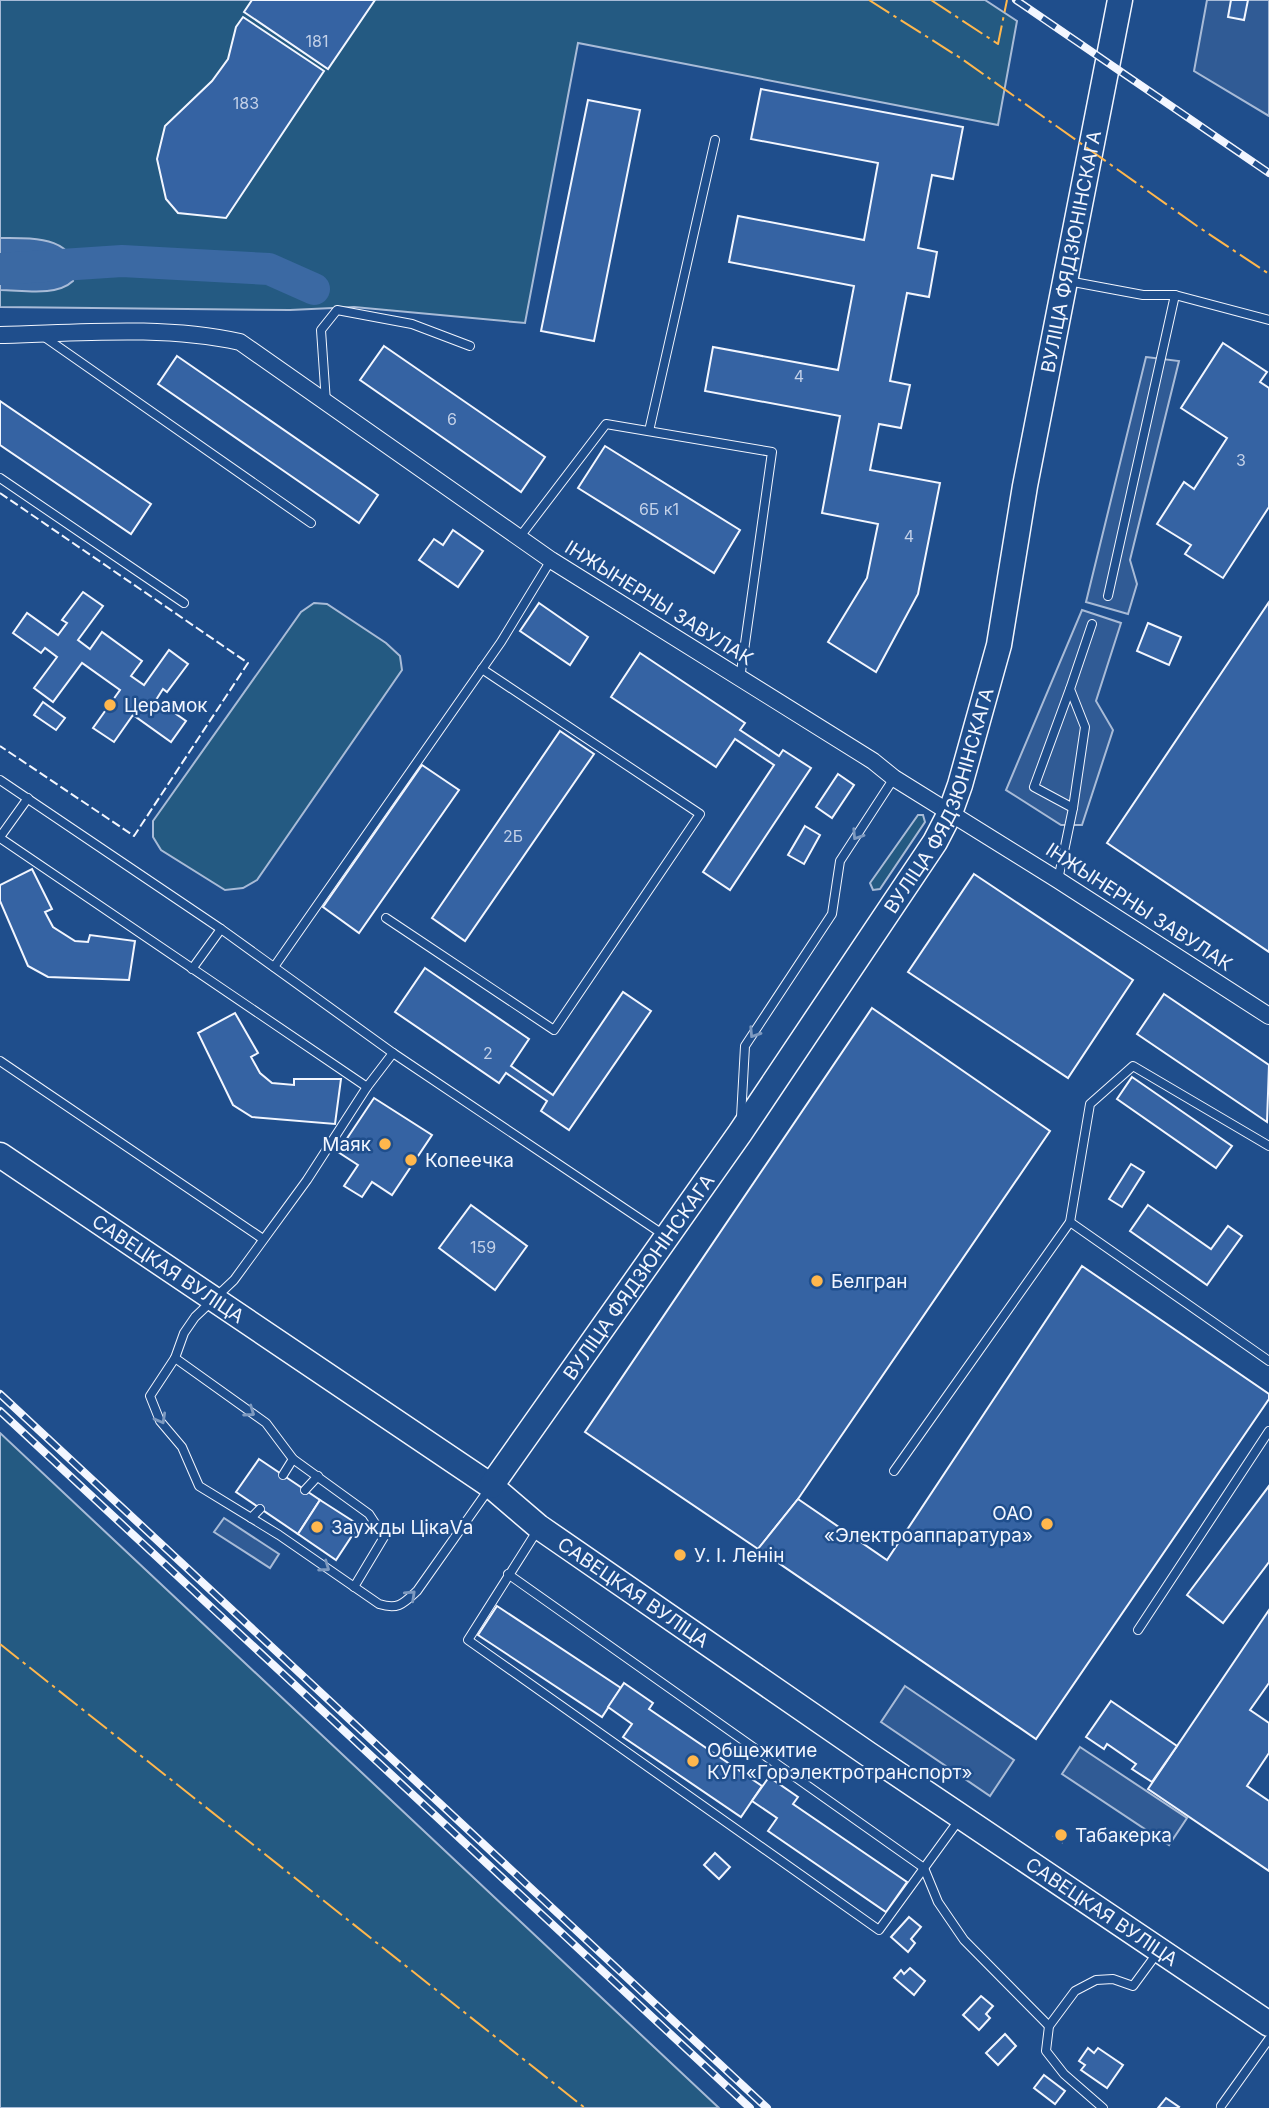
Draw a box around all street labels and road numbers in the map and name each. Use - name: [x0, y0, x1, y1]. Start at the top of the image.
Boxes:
- street label: ВУЛІЦА ФЯДЗЮНІНСКАГА: [1036, 129, 1106, 374]
- street label: ІНЖЫНЕРНЫ ЗАВУЛАК: [561, 536, 757, 670]
- street label: ВУЛІЦА ФЯДЗЮНІНСКАГА: [879, 685, 998, 918]
- street label: ІНЖЫНЕРНЫ ЗАВУЛАК: [1042, 838, 1237, 976]
- street label: ВУЛІЦА ФЯДЗЮНІНСКАГА: [558, 1170, 719, 1384]
- street label: САВЕЦКАЯ ВУЛІЦА: [88, 1209, 249, 1328]
- street label: САВЕЦКАЯ ВУЛІЦА: [554, 1532, 713, 1652]
- street label: САВЕЦКАЯ ВУЛІЦА: [1022, 1852, 1182, 1971]

